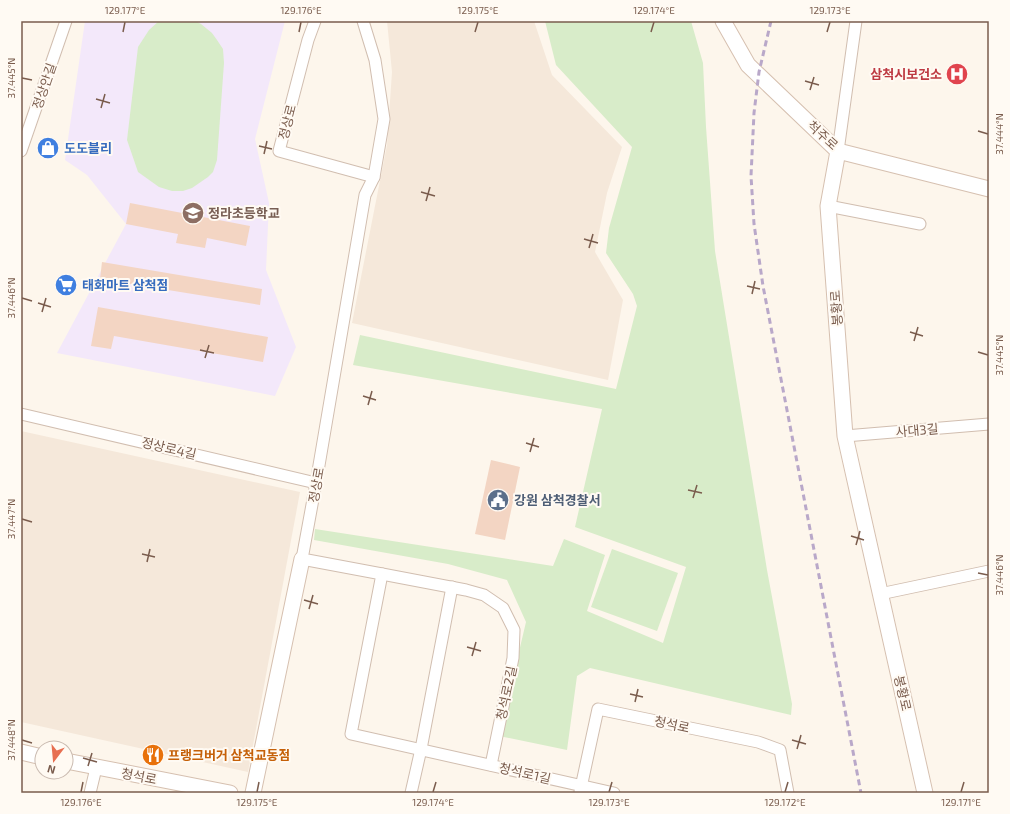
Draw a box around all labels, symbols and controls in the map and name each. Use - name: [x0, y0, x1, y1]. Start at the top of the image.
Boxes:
- text: 129.177°E: [105, 4, 146, 16]
- text: 129.176°E: [280, 4, 322, 16]
- text: 129.175°E: [458, 4, 499, 16]
- text: 129.174°E: [633, 4, 675, 16]
- text: 129.173°E: [809, 4, 851, 16]
- text: 37.445°N: [5, 58, 17, 98]
- street label: 정상안길: [29, 61, 59, 111]
- hospital icon: 삼척시보건소: [944, 61, 970, 87]
- place label: 삼척시보건소: [870, 66, 942, 82]
- street label: 정상로: [275, 103, 299, 141]
- text: 37.444°N: [993, 113, 1005, 155]
- street label: 척주로: [804, 117, 842, 153]
- shop icon: 도도블리: [35, 135, 61, 161]
- place label: 도도블리: [64, 140, 112, 156]
- school or university icon: 정라초등학교: [180, 200, 206, 226]
- place label: 정라초등학교: [208, 205, 280, 221]
- supermarket icon: 태화마트 삼척점: [53, 272, 79, 298]
- text: 37.446°N: [5, 277, 17, 319]
- place label: 태화마트 삼척점: [82, 277, 169, 293]
- street label: 봉황로: [827, 290, 845, 326]
- text: 37.445°N: [993, 335, 1005, 375]
- street label: 사대3길: [895, 420, 939, 440]
- street label: 정상로4길: [140, 434, 198, 462]
- street label: 정상로: [305, 466, 327, 504]
- public building icon: 강원 삼척경찰서: [485, 487, 511, 513]
- place label: 강원 삼척경찰서: [514, 492, 601, 508]
- text: 37.447°N: [5, 499, 17, 539]
- text: 37.446°N: [993, 554, 1005, 596]
- street label: 청석로2길: [492, 664, 520, 722]
- street label: 봉황로: [891, 674, 915, 712]
- street label: 청석로: [653, 712, 691, 736]
- text: 37.448°N: [5, 719, 17, 761]
- north arrow: [34, 740, 74, 780]
- restaurant icon: 프랭크버거 삼척교동점: [140, 742, 166, 768]
- place label: 프랭크버거 삼척교동점: [168, 747, 290, 763]
- street label: 청석로1길: [497, 759, 553, 787]
- text: N: [45, 763, 57, 777]
- street label: 청석로: [120, 765, 158, 787]
- text: 129.176°E: [60, 796, 102, 808]
- text: 129.175°E: [237, 796, 278, 808]
- text: 129.174°E: [412, 796, 454, 808]
- text: 129.173°E: [588, 796, 630, 808]
- text: 129.172°E: [764, 796, 806, 808]
- text: 129.171°E: [941, 796, 981, 808]

